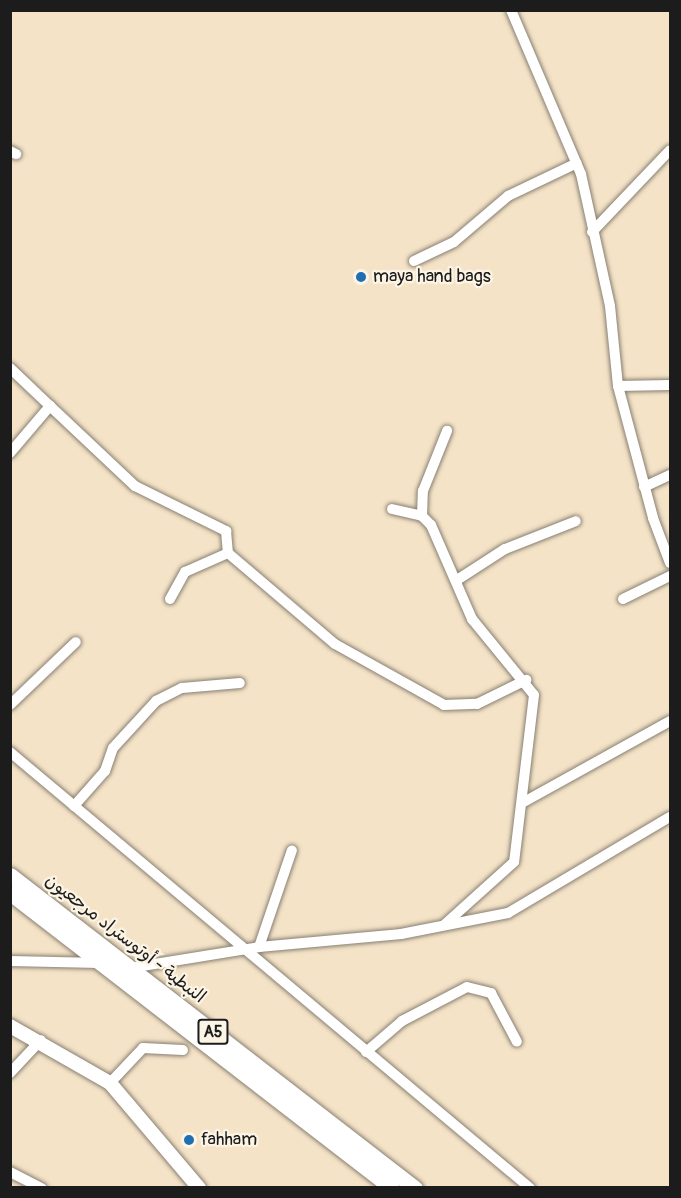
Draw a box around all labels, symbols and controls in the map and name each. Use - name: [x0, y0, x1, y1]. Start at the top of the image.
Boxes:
- place label: maya hand bags: [373, 266, 491, 288]
- marker: maya hand bags: [354, 270, 368, 284]
- street label: النبطية - أوتوستراد مرجعيون: [41, 870, 209, 1008]
- road number: A5: [196, 1019, 230, 1045]
- place label: fahham: [201, 1129, 257, 1151]
- marker: fahham: [182, 1133, 196, 1147]

